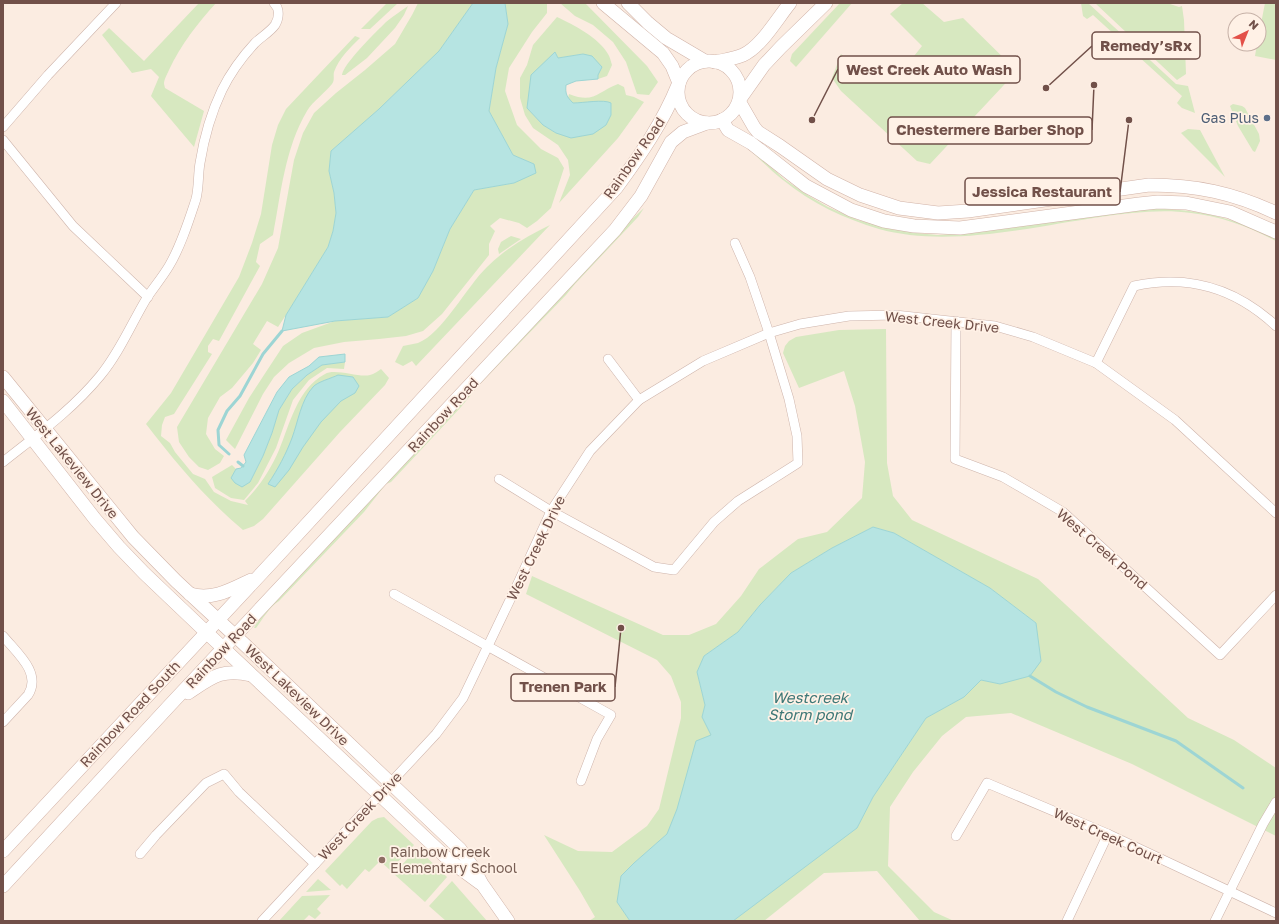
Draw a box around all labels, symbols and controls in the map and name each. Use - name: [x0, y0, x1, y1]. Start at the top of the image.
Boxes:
- north arrow: [1227, 12, 1267, 52]
- text: N: [1247, 17, 1262, 32]
- callout: Remedy’sRx: [1092, 32, 1200, 59]
- text: Remedy’sRx: [1100, 36, 1192, 54]
- callout: West Creek Auto Wash: [838, 56, 1020, 83]
- text: West Creek Auto Wash: [846, 60, 1012, 78]
- place label: Gas Plus: [1201, 109, 1259, 126]
- marker: Gas Plus: [1262, 113, 1272, 123]
- street label: Rainbow Road: [599, 114, 668, 202]
- callout: Chestermere Barber Shop: [888, 117, 1092, 144]
- text: Chestermere Barber Shop: [896, 120, 1084, 138]
- callout: Jessica Restaurant: [965, 178, 1120, 205]
- text: Jessica Restaurant: [972, 182, 1112, 200]
- street label: West Creek Drive: [884, 307, 1000, 336]
- street label: Rainbow Road: [404, 374, 481, 455]
- street label: West Lakeview Drive: [22, 404, 122, 522]
- street label: West Creek Drive: [503, 493, 568, 603]
- street label: West Creek Pond: [1053, 505, 1151, 593]
- street label: Rainbow Road: [182, 610, 259, 691]
- street label: West Lakeview Drive: [242, 641, 353, 749]
- street label: Rainbow Road South: [76, 657, 183, 770]
- callout: Trenen Park: [511, 674, 615, 701]
- text: Trenen Park: [519, 677, 607, 695]
- water label: Westcreek Storm pond: [768, 688, 854, 723]
- street label: West Creek Drive: [314, 768, 405, 863]
- street label: West Creek Court: [1051, 804, 1165, 867]
- place label: Rainbow Creek Elementary School: [390, 843, 517, 876]
- marker: Rainbow Creek Elementary School: [377, 855, 387, 865]

